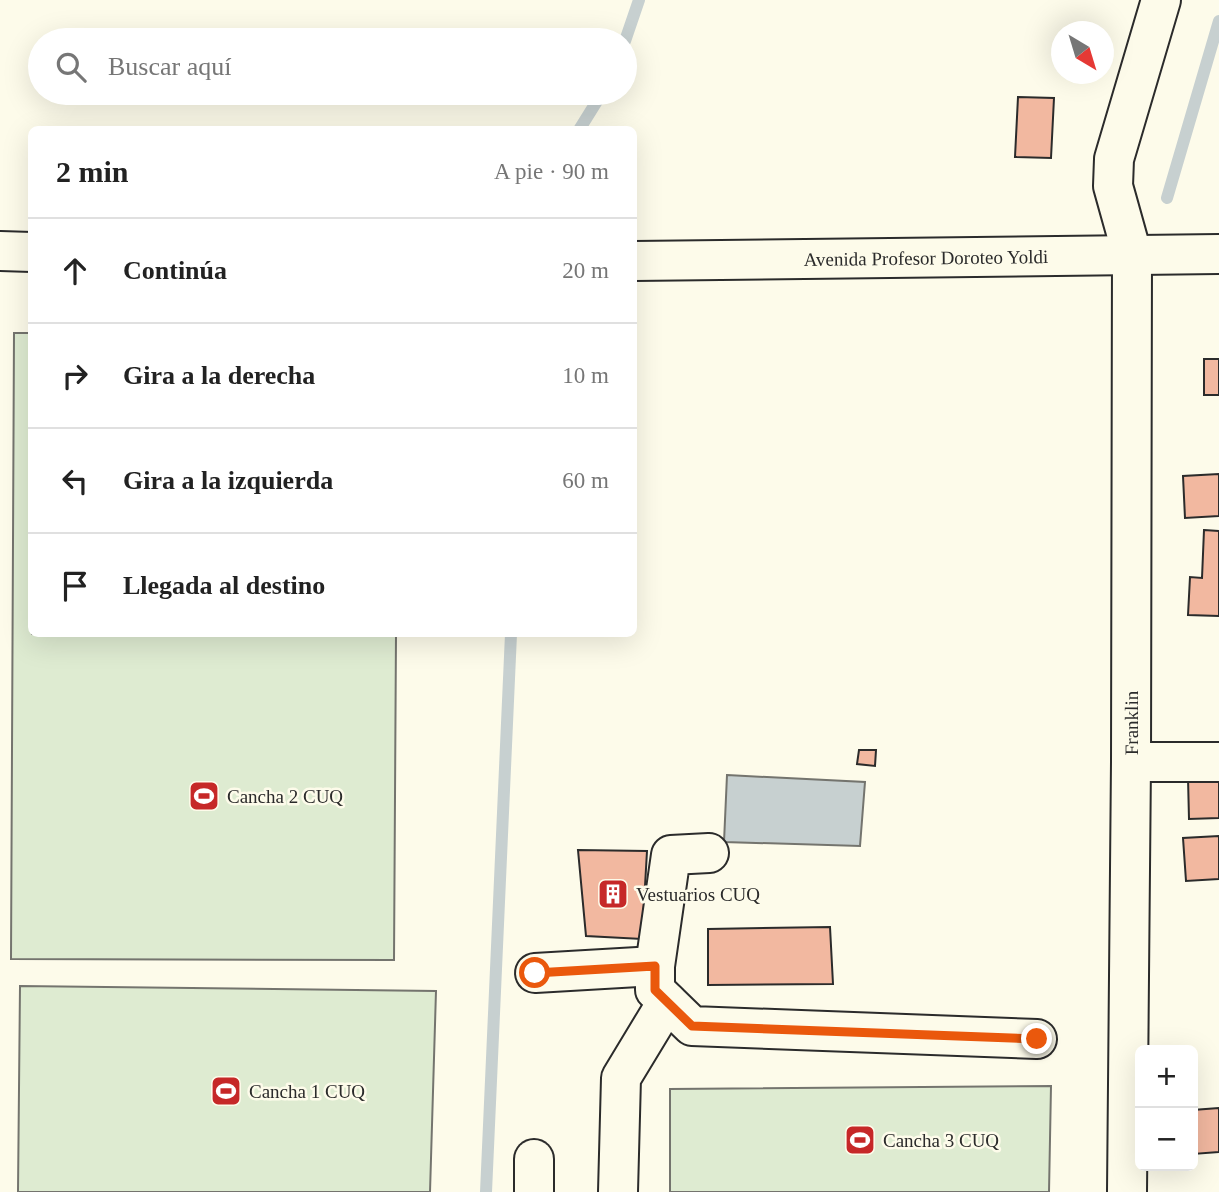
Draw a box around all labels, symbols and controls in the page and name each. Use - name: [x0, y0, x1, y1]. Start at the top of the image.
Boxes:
- north arrow: [1051, 21, 1114, 84]
- search box: [28, 28, 637, 105]
- icon: search: [52, 48, 90, 86]
- text: Buscar aquí: [108, 52, 231, 81]
- text: 2 min: [56, 155, 129, 188]
- text: A pie · 90 m: [494, 159, 609, 184]
- street label: Avenida Profesor Doroteo Yoldi: [804, 246, 1048, 269]
- icon: ahead: [56, 252, 94, 290]
- text: Continúa: [123, 256, 227, 285]
- text: 20 m: [562, 258, 609, 283]
- icon: right: [56, 357, 94, 395]
- text: Gira a la derecha: [123, 361, 315, 390]
- text: 10 m: [562, 363, 609, 388]
- icon: left: [56, 462, 94, 500]
- text: Gira a la izquierda: [123, 466, 333, 495]
- text: 60 m: [562, 468, 609, 493]
- icon: arrive: [56, 567, 94, 605]
- text: Llegada al destino: [123, 571, 325, 600]
- street label: Franklin: [1121, 690, 1142, 755]
- sports icon: Cancha 2 CUQ: [187, 779, 221, 813]
- place label: Cancha 2 CUQ: [227, 786, 343, 807]
- building icon: Vestuarios CUQ: [596, 877, 630, 911]
- place label: Vestuarios CUQ: [636, 884, 760, 905]
- route start: [519, 957, 550, 988]
- route end: [1021, 1023, 1052, 1054]
- map controls: [1135, 1045, 1198, 1171]
- button: +: [1135, 1045, 1198, 1108]
- sports icon: Cancha 1 CUQ: [209, 1074, 243, 1108]
- place label: Cancha 1 CUQ: [249, 1081, 365, 1102]
- button: −: [1135, 1108, 1198, 1171]
- sports icon: Cancha 3 CUQ: [843, 1123, 877, 1157]
- place label: Cancha 3 CUQ: [883, 1130, 999, 1151]

